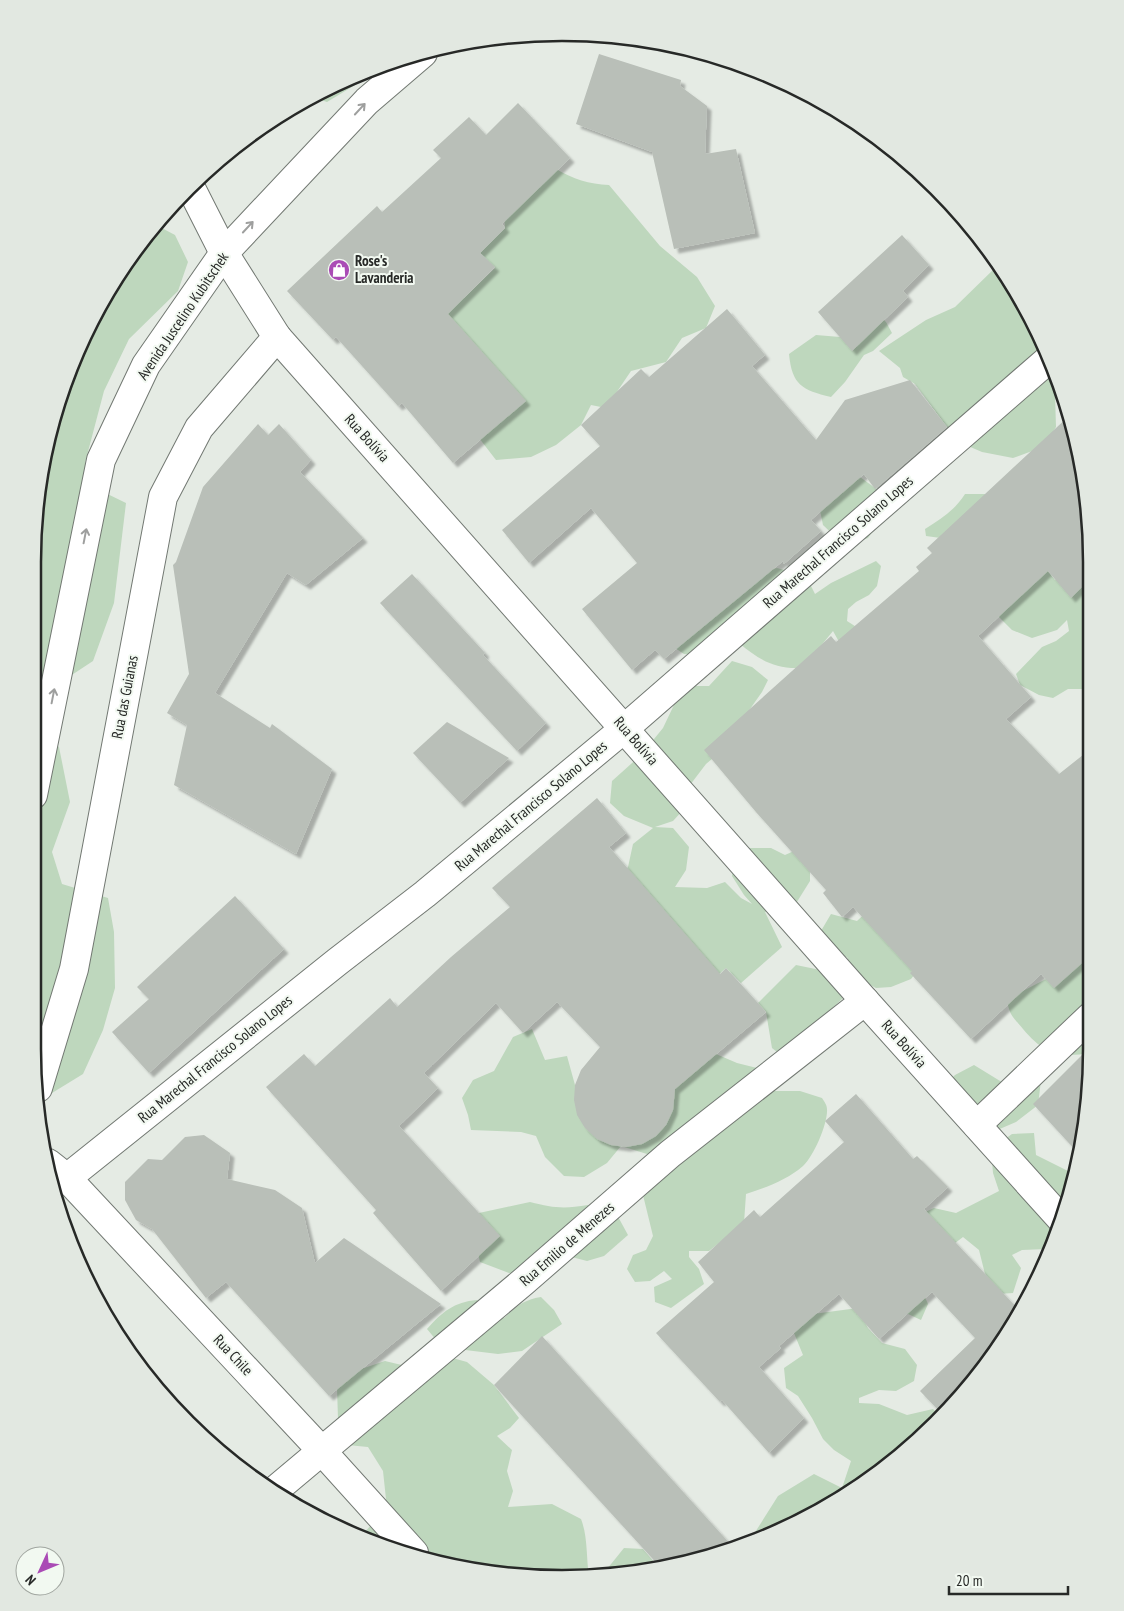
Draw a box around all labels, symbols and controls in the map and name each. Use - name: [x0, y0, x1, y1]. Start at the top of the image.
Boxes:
- one-way arrow: [354, 103, 366, 116]
- one-way arrow: [242, 221, 254, 234]
- street label: Avenida Juscelino Kubitschek: [133, 248, 233, 383]
- place label: Rose's Lavanderia: [355, 251, 414, 287]
- shop icon: Rose's Lavanderia: [327, 258, 351, 282]
- street label: Rua Bolívia: [341, 410, 394, 466]
- street label: Rua Marechal Francisco Solano Lopes: [759, 471, 917, 612]
- one-way arrow: [81, 529, 90, 545]
- street label: Rua das Guianas: [107, 654, 142, 740]
- one-way arrow: [49, 688, 58, 704]
- street label: Rua Bolívia: [610, 712, 663, 769]
- street label: Rua Marechal Francisco Solano Lopes: [451, 736, 611, 875]
- street label: Rua Marechal Francisco Solano Lopes: [134, 990, 296, 1127]
- street label: Rua Bolívia: [878, 1016, 931, 1072]
- street label: Rua Emilio de Menezes: [515, 1197, 618, 1290]
- street label: Rua Chile: [210, 1330, 257, 1379]
- north arrow: [15, 1546, 65, 1596]
- scale bar: [949, 1564, 1068, 1596]
- text: N: [22, 1571, 40, 1589]
- text: 20 m: [956, 1571, 982, 1590]

